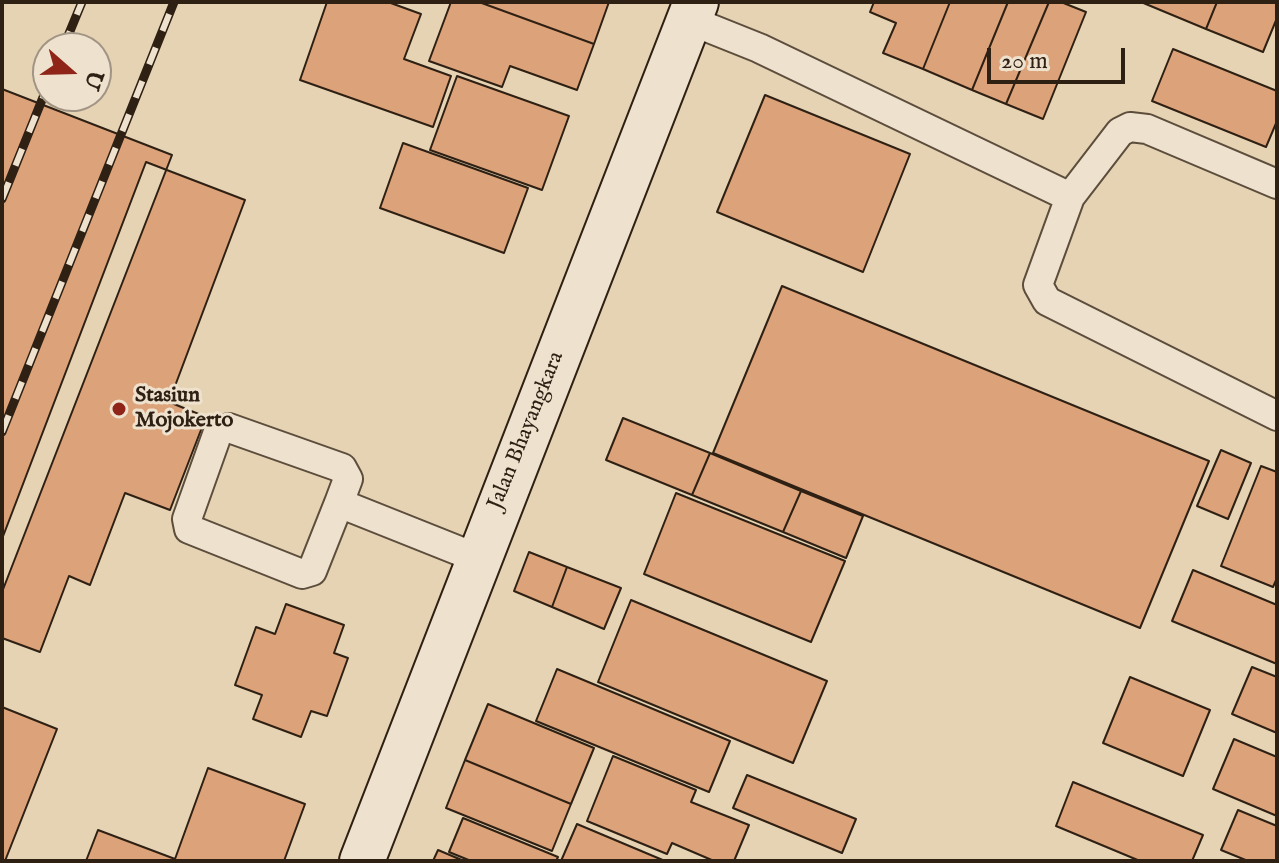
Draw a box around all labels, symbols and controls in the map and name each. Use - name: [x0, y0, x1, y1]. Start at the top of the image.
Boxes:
- north arrow: [32, 32, 112, 112]
- scale bar: [991, 32, 1129, 82]
- text: 20 m: [1001, 46, 1048, 77]
- text: U: [76, 66, 109, 93]
- street label: Jalan Bhayangkara: [483, 348, 571, 514]
- place label: Stasiun Mojokerto: [135, 383, 233, 434]
- marker: Stasiun Mojokerto: [110, 400, 128, 418]

